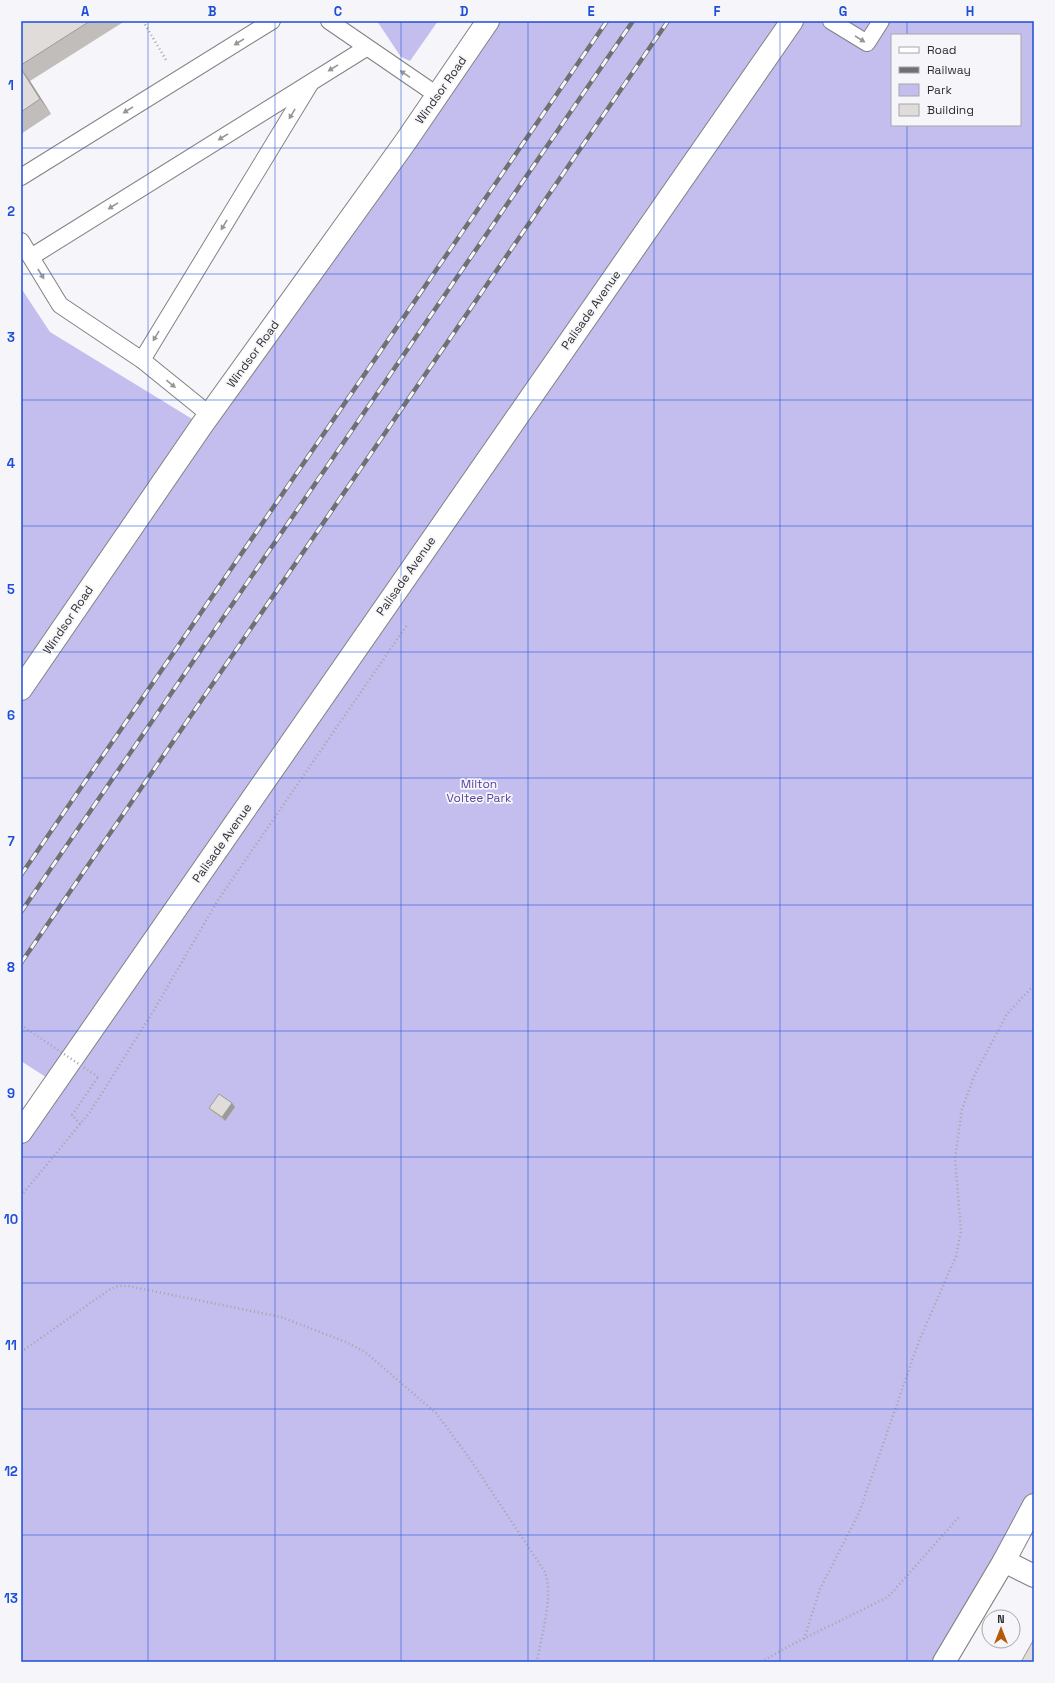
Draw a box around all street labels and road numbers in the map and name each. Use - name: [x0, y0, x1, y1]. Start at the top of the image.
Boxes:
- street label: Windsor Road: [412, 53, 470, 127]
- street label: Palisade Avenue: [558, 267, 624, 353]
- street label: Windsor Road: [223, 317, 283, 391]
- street label: Palisade Avenue: [373, 533, 439, 619]
- street label: Windsor Road: [39, 583, 97, 657]
- street label: Palisade Avenue: [189, 800, 255, 886]

